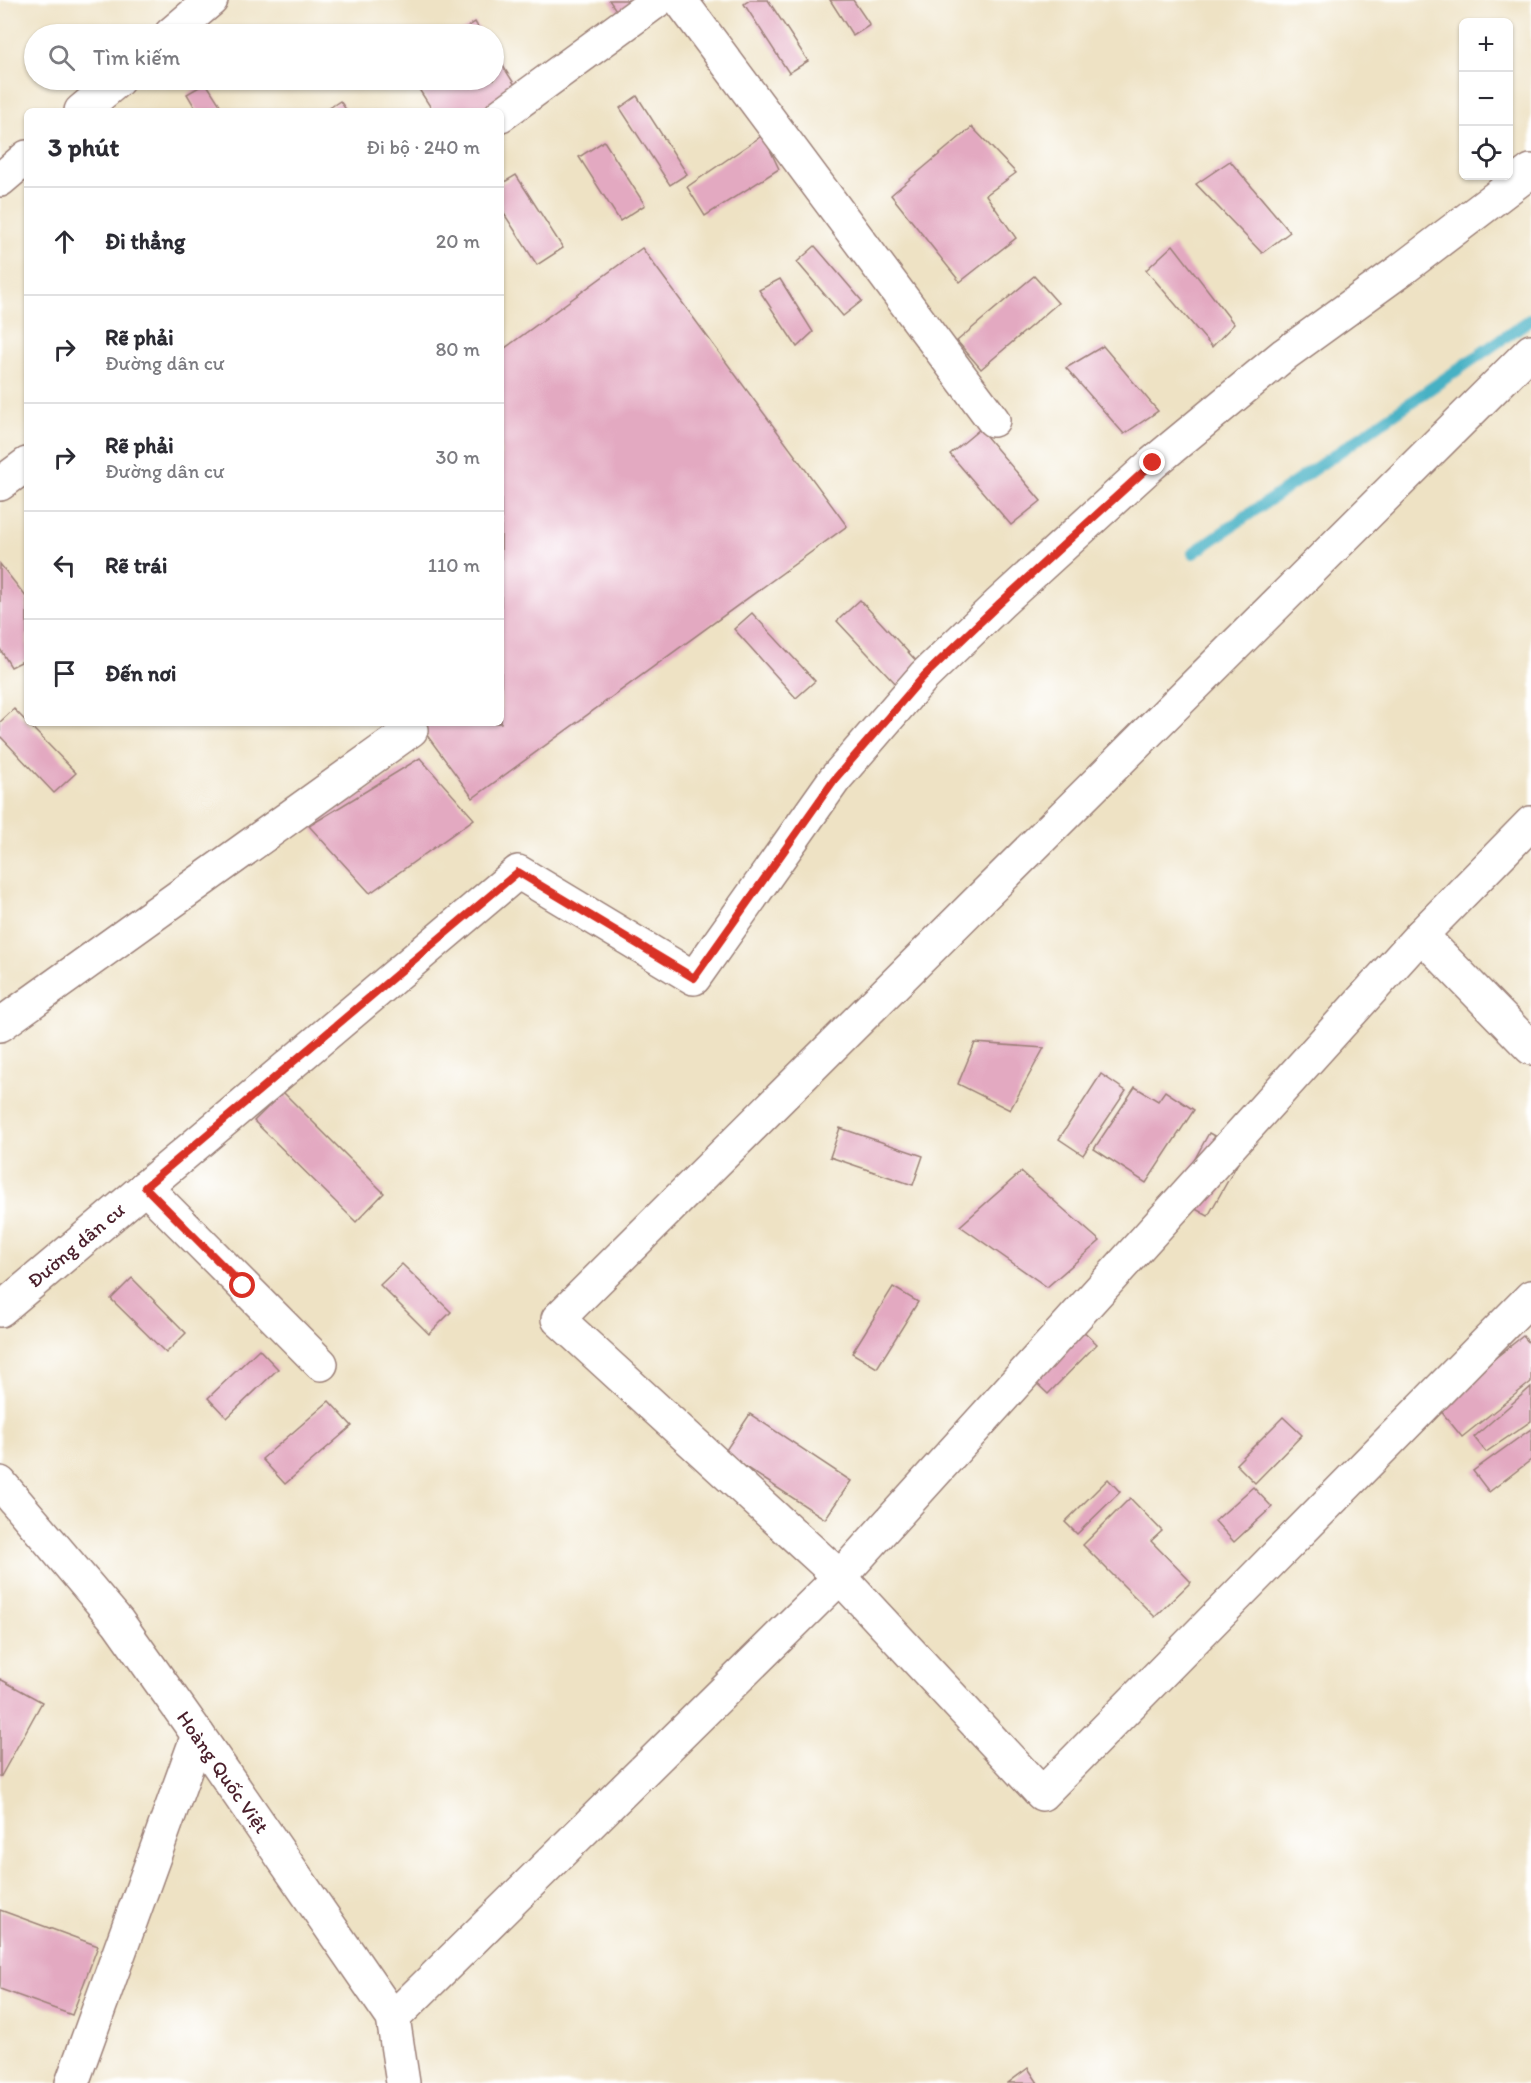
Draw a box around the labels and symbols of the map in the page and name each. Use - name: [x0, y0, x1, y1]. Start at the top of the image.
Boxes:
- route end: [1139, 449, 1165, 475]
- street label: Đường dân cư: [22, 1197, 130, 1293]
- route start: [229, 1272, 255, 1298]
- street label: Hoàng Quốc Việt: [172, 1706, 274, 1838]

